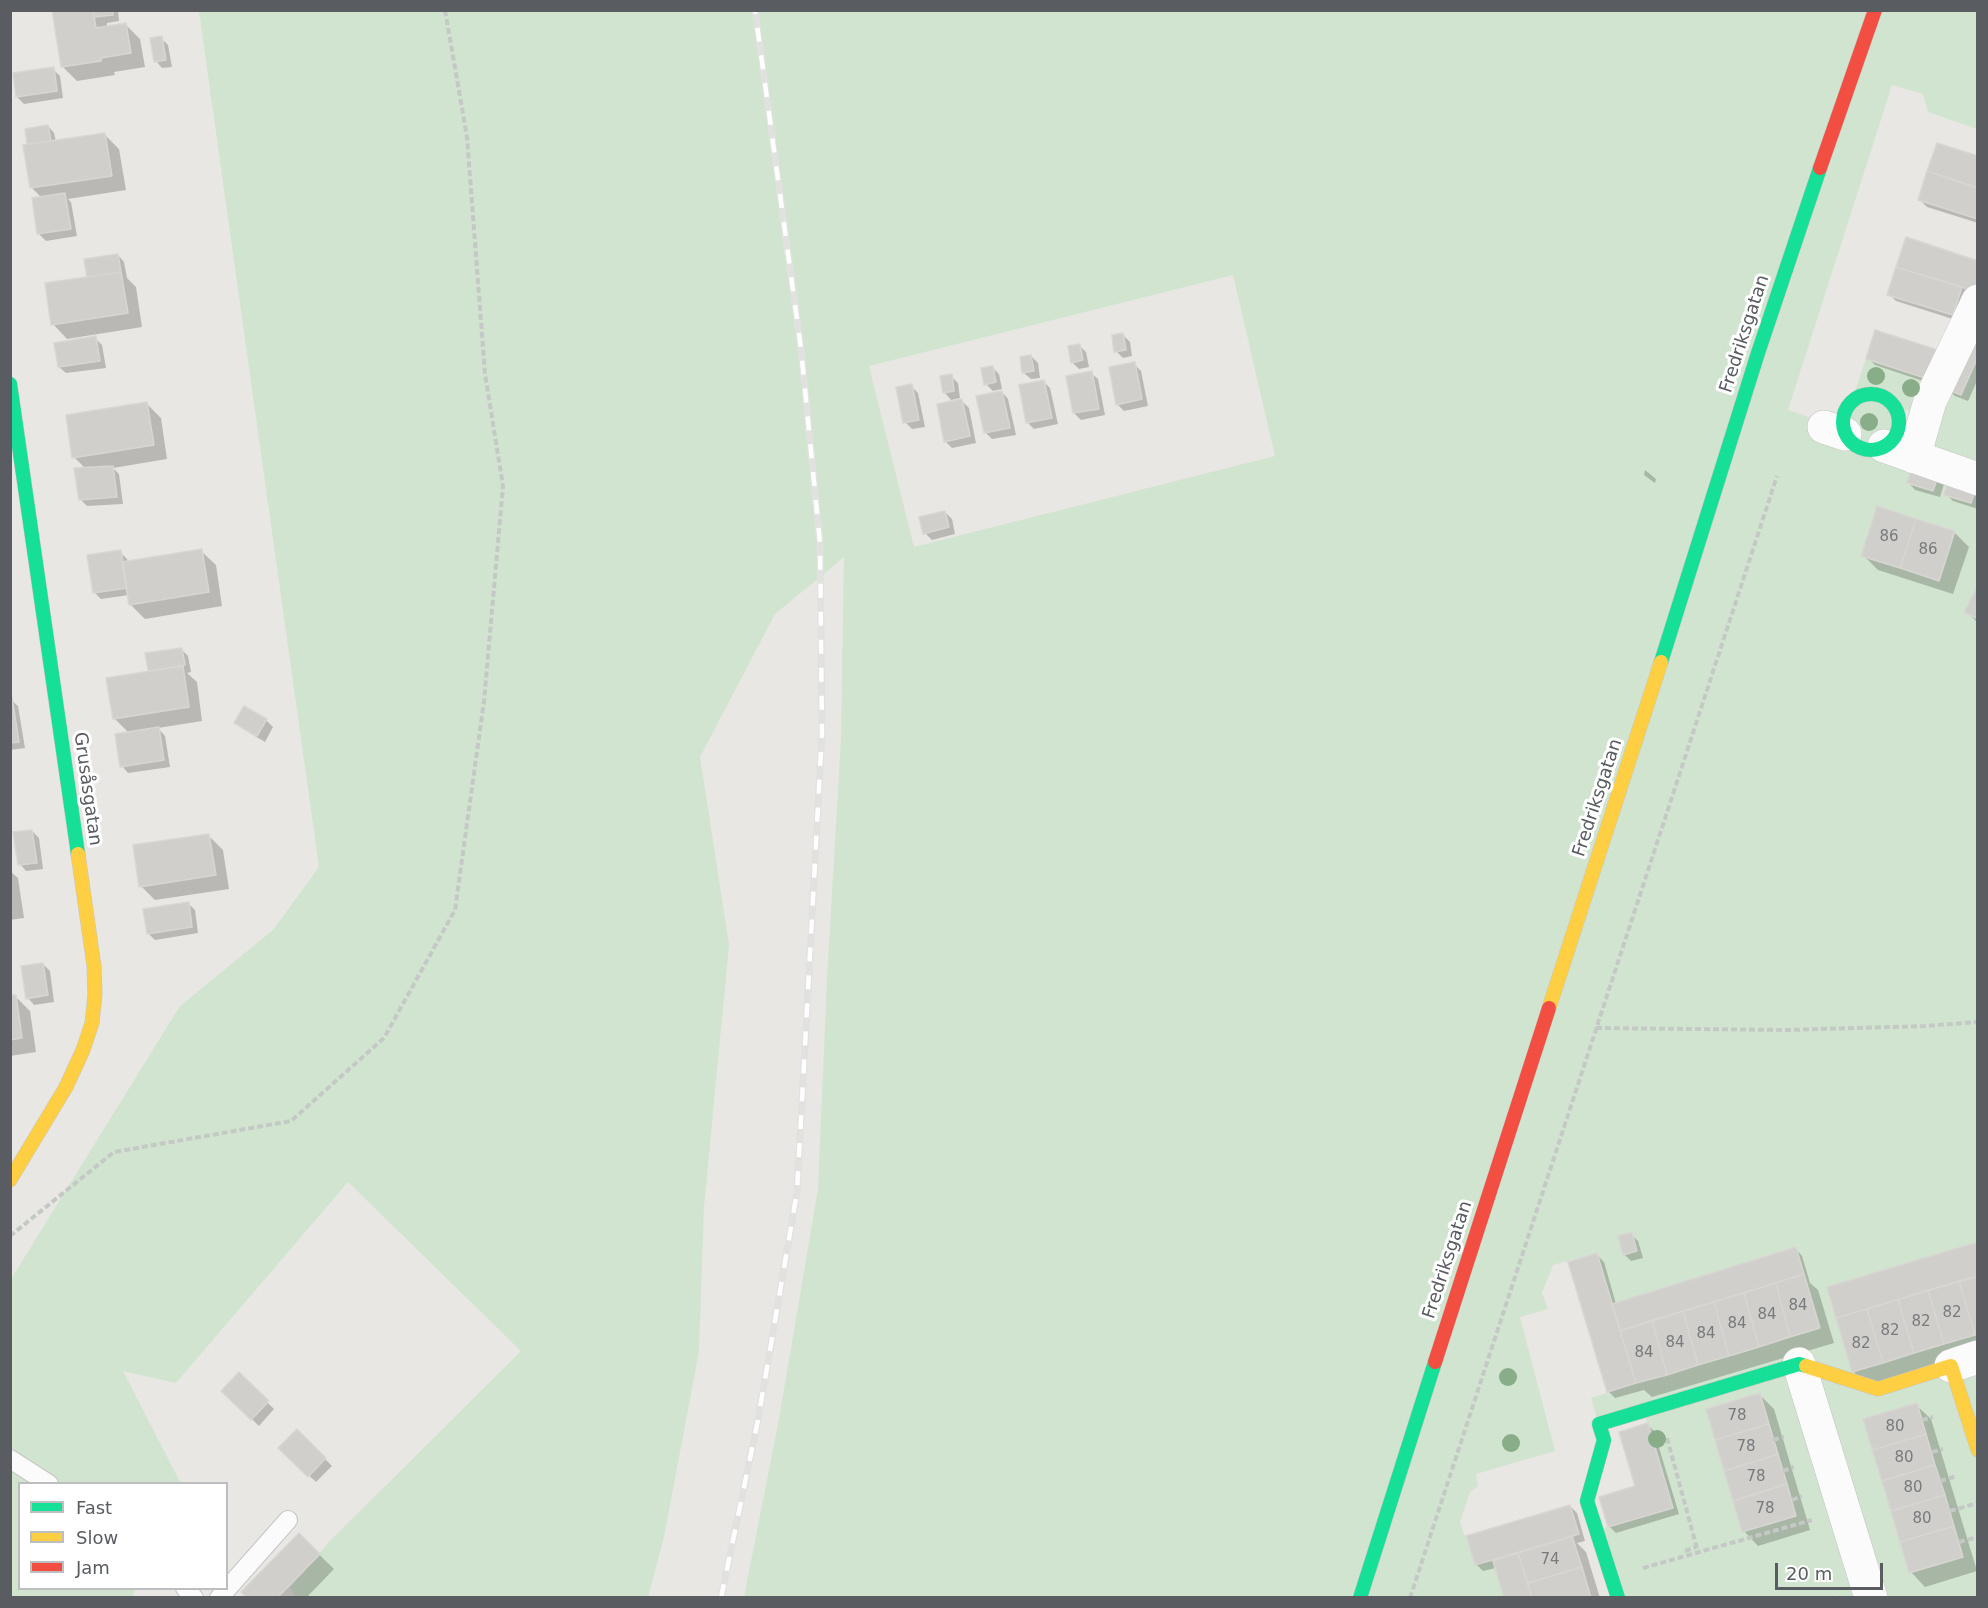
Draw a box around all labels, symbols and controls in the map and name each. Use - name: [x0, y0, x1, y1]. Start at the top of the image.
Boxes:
- street label: Fredriksgatan: [1716, 272, 1774, 396]
- house number: 86: [1879, 528, 1899, 546]
- house number: 86: [1918, 541, 1938, 559]
- street label: Grusåsgatan: [68, 731, 106, 847]
- street label: Fredriksgatan: [1569, 736, 1627, 860]
- street label: Fredriksgatan: [1419, 1198, 1477, 1322]
- house number: 84: [1788, 1297, 1808, 1315]
- house number: 82: [1942, 1304, 1962, 1322]
- house number: 84: [1757, 1306, 1777, 1324]
- house number: 82: [1911, 1313, 1931, 1331]
- house number: 84: [1727, 1315, 1747, 1333]
- house number: 82: [1880, 1322, 1900, 1340]
- house number: 84: [1696, 1325, 1716, 1343]
- house number: 84: [1665, 1334, 1685, 1352]
- house number: 82: [1851, 1335, 1871, 1353]
- house number: 84: [1634, 1344, 1654, 1362]
- house number: 78: [1727, 1407, 1747, 1425]
- house number: 80: [1885, 1418, 1905, 1436]
- house number: 78: [1736, 1438, 1756, 1456]
- house number: 80: [1894, 1449, 1914, 1467]
- house number: 78: [1746, 1468, 1766, 1486]
- house number: 80: [1903, 1479, 1923, 1497]
- legend: [18, 1482, 228, 1590]
- text: Fast: [76, 1497, 112, 1518]
- house number: 78: [1755, 1500, 1775, 1518]
- house number: 80: [1912, 1510, 1932, 1528]
- text: Slow: [76, 1527, 118, 1548]
- house number: 74: [1540, 1551, 1560, 1569]
- scale bar: [1778, 1551, 1886, 1589]
- text: Jam: [76, 1557, 110, 1578]
- text: 20 m: [1786, 1563, 1832, 1584]

